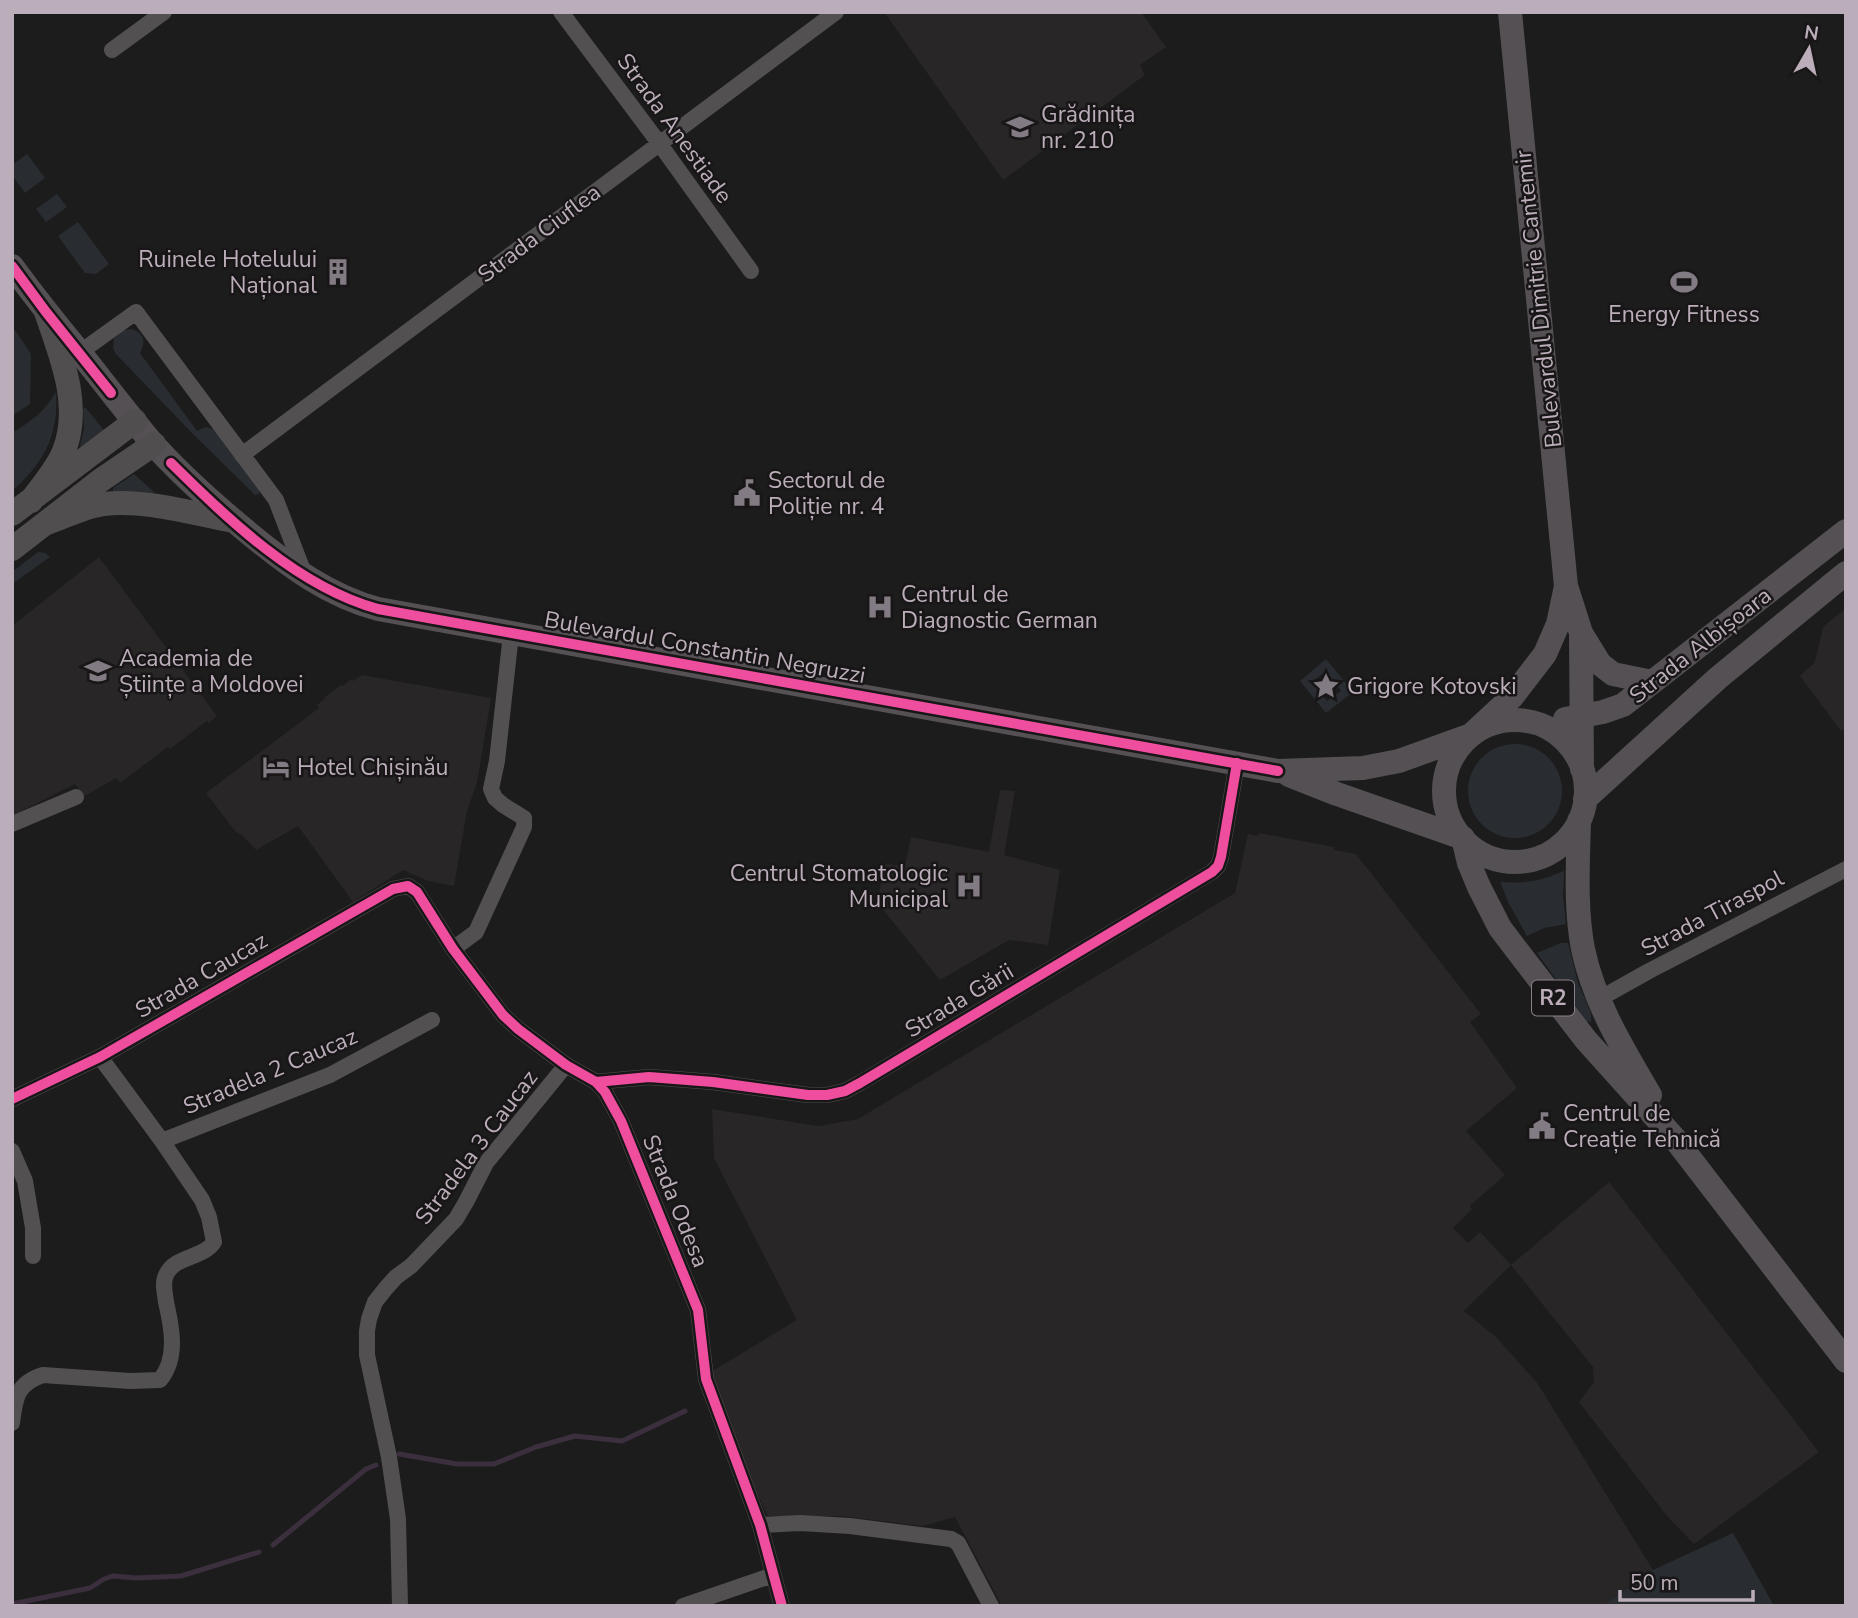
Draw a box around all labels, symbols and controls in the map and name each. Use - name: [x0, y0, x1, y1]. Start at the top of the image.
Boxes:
- north arrow: [1774, 14, 1844, 84]
- text: N: [1802, 19, 1821, 47]
- street label: Strada Anestiade: [610, 47, 740, 209]
- place label: Grădinița nr. 210: [1041, 99, 1135, 156]
- school or university icon: Grădinița nr. 210: [1005, 112, 1035, 142]
- street label: Bulevardul Dimitrie Cantemir: [1507, 148, 1570, 449]
- street label: Strada Ciuflea: [471, 177, 607, 290]
- place label: Ruinele Hotelului Național: [138, 244, 317, 301]
- building icon: Ruinele Hotelului Național: [323, 257, 353, 287]
- sports icon: Energy Fitness: [1669, 267, 1699, 297]
- place label: Energy Fitness: [1608, 299, 1760, 330]
- place label: Sectorul de Poliție nr. 4: [768, 465, 885, 522]
- public building icon: Sectorul de Poliție nr. 4: [732, 478, 762, 508]
- place label: Centrul de Diagnostic German: [901, 579, 1098, 636]
- street label: Strada Albișoara: [1623, 580, 1778, 711]
- hospital icon: Centrul de Diagnostic German: [865, 592, 895, 622]
- street label: Bulevardul Constantin Negruzzi: [542, 604, 868, 691]
- place label: Academia de Științe a Moldovei: [119, 643, 304, 700]
- school or university icon: Academia de Științe a Moldovei: [83, 656, 113, 686]
- place icon: Grigore Kotovski: [1311, 671, 1341, 701]
- place label: Grigore Kotovski: [1347, 671, 1517, 702]
- hotel icon: Hotel Chișinău: [261, 752, 291, 782]
- place label: Hotel Chișinău: [297, 752, 449, 783]
- place label: Centrul Stomatologic Municipal: [730, 858, 948, 915]
- street label: Strada Tiraspol: [1635, 863, 1789, 964]
- hospital icon: Centrul Stomatologic Municipal: [954, 871, 984, 901]
- street label: Strada Caucaz: [130, 925, 273, 1026]
- street label: Strada Gării: [899, 956, 1019, 1045]
- road number: R2: [1532, 981, 1574, 1016]
- street label: Stradela 2 Caucaz: [178, 1021, 362, 1122]
- street label: Stradela 3 Caucaz: [408, 1064, 545, 1231]
- place label: Centrul de Creație Tehnică: [1563, 1098, 1721, 1155]
- public building icon: Centrul de Creație Tehnică: [1527, 1111, 1557, 1141]
- street label: Strada Odesa: [635, 1130, 716, 1272]
- scale bar: [1620, 1558, 1753, 1602]
- text: 50 m: [1630, 1569, 1679, 1597]

